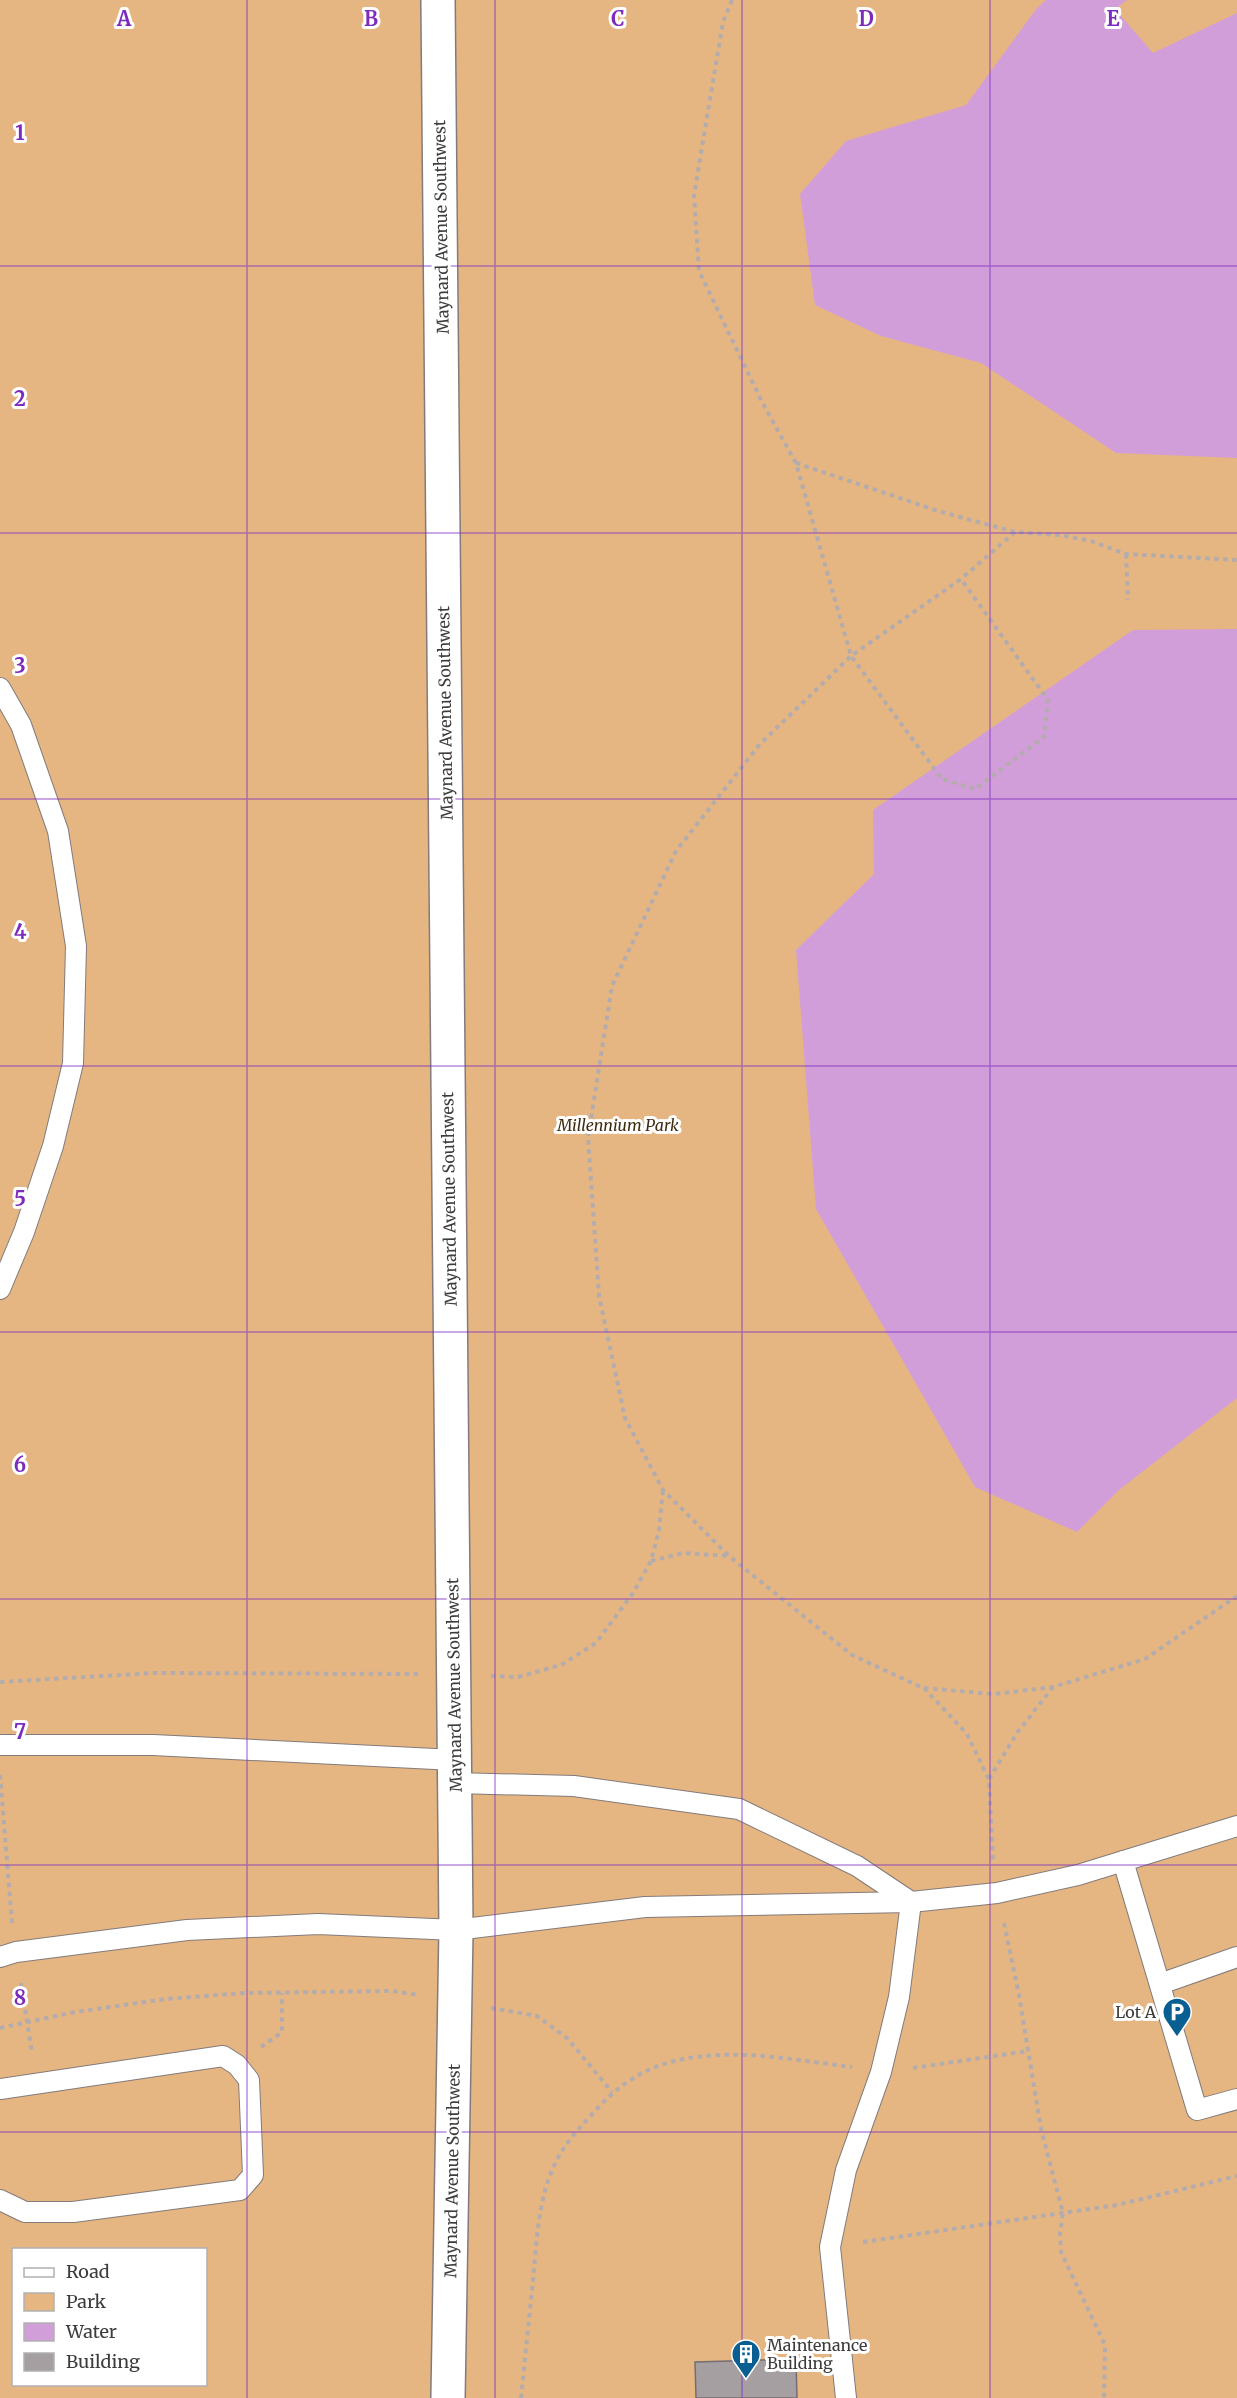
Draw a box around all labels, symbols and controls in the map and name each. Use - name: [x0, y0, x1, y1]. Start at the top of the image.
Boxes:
- text: A: [116, 6, 132, 31]
- text: B: [364, 6, 378, 31]
- text: C: [611, 6, 625, 31]
- text: D: [858, 6, 874, 31]
- text: E: [1106, 6, 1120, 31]
- street label: Maynard Avenue Southwest: [429, 119, 453, 334]
- text: 1: [15, 120, 25, 145]
- text: 2: [14, 386, 26, 411]
- street label: Maynard Avenue Southwest: [433, 605, 457, 820]
- text: 3: [14, 653, 26, 678]
- text: 4: [14, 919, 27, 944]
- street label: Maynard Avenue Southwest: [437, 1091, 461, 1306]
- park label: Millennium Park: [556, 1115, 679, 1135]
- text: 5: [14, 1186, 26, 1211]
- text: 6: [14, 1452, 26, 1477]
- street label: Maynard Avenue Southwest: [442, 1577, 466, 1792]
- text: 7: [14, 1719, 26, 1744]
- text: 8: [14, 1985, 26, 2010]
- parking icon: Lot A: [1161, 1996, 1193, 2038]
- place label: Lot A: [1115, 2002, 1157, 2022]
- street label: Maynard Avenue Southwest: [440, 2063, 464, 2278]
- legend: [12, 2248, 207, 2386]
- text: Road: [66, 2260, 110, 2283]
- text: Park: [66, 2290, 107, 2313]
- text: Water: [65, 2320, 117, 2343]
- place label: Maintenance Building: [767, 2335, 867, 2373]
- building icon: Maintenance Building: [730, 2338, 762, 2380]
- text: Building: [66, 2350, 140, 2373]

